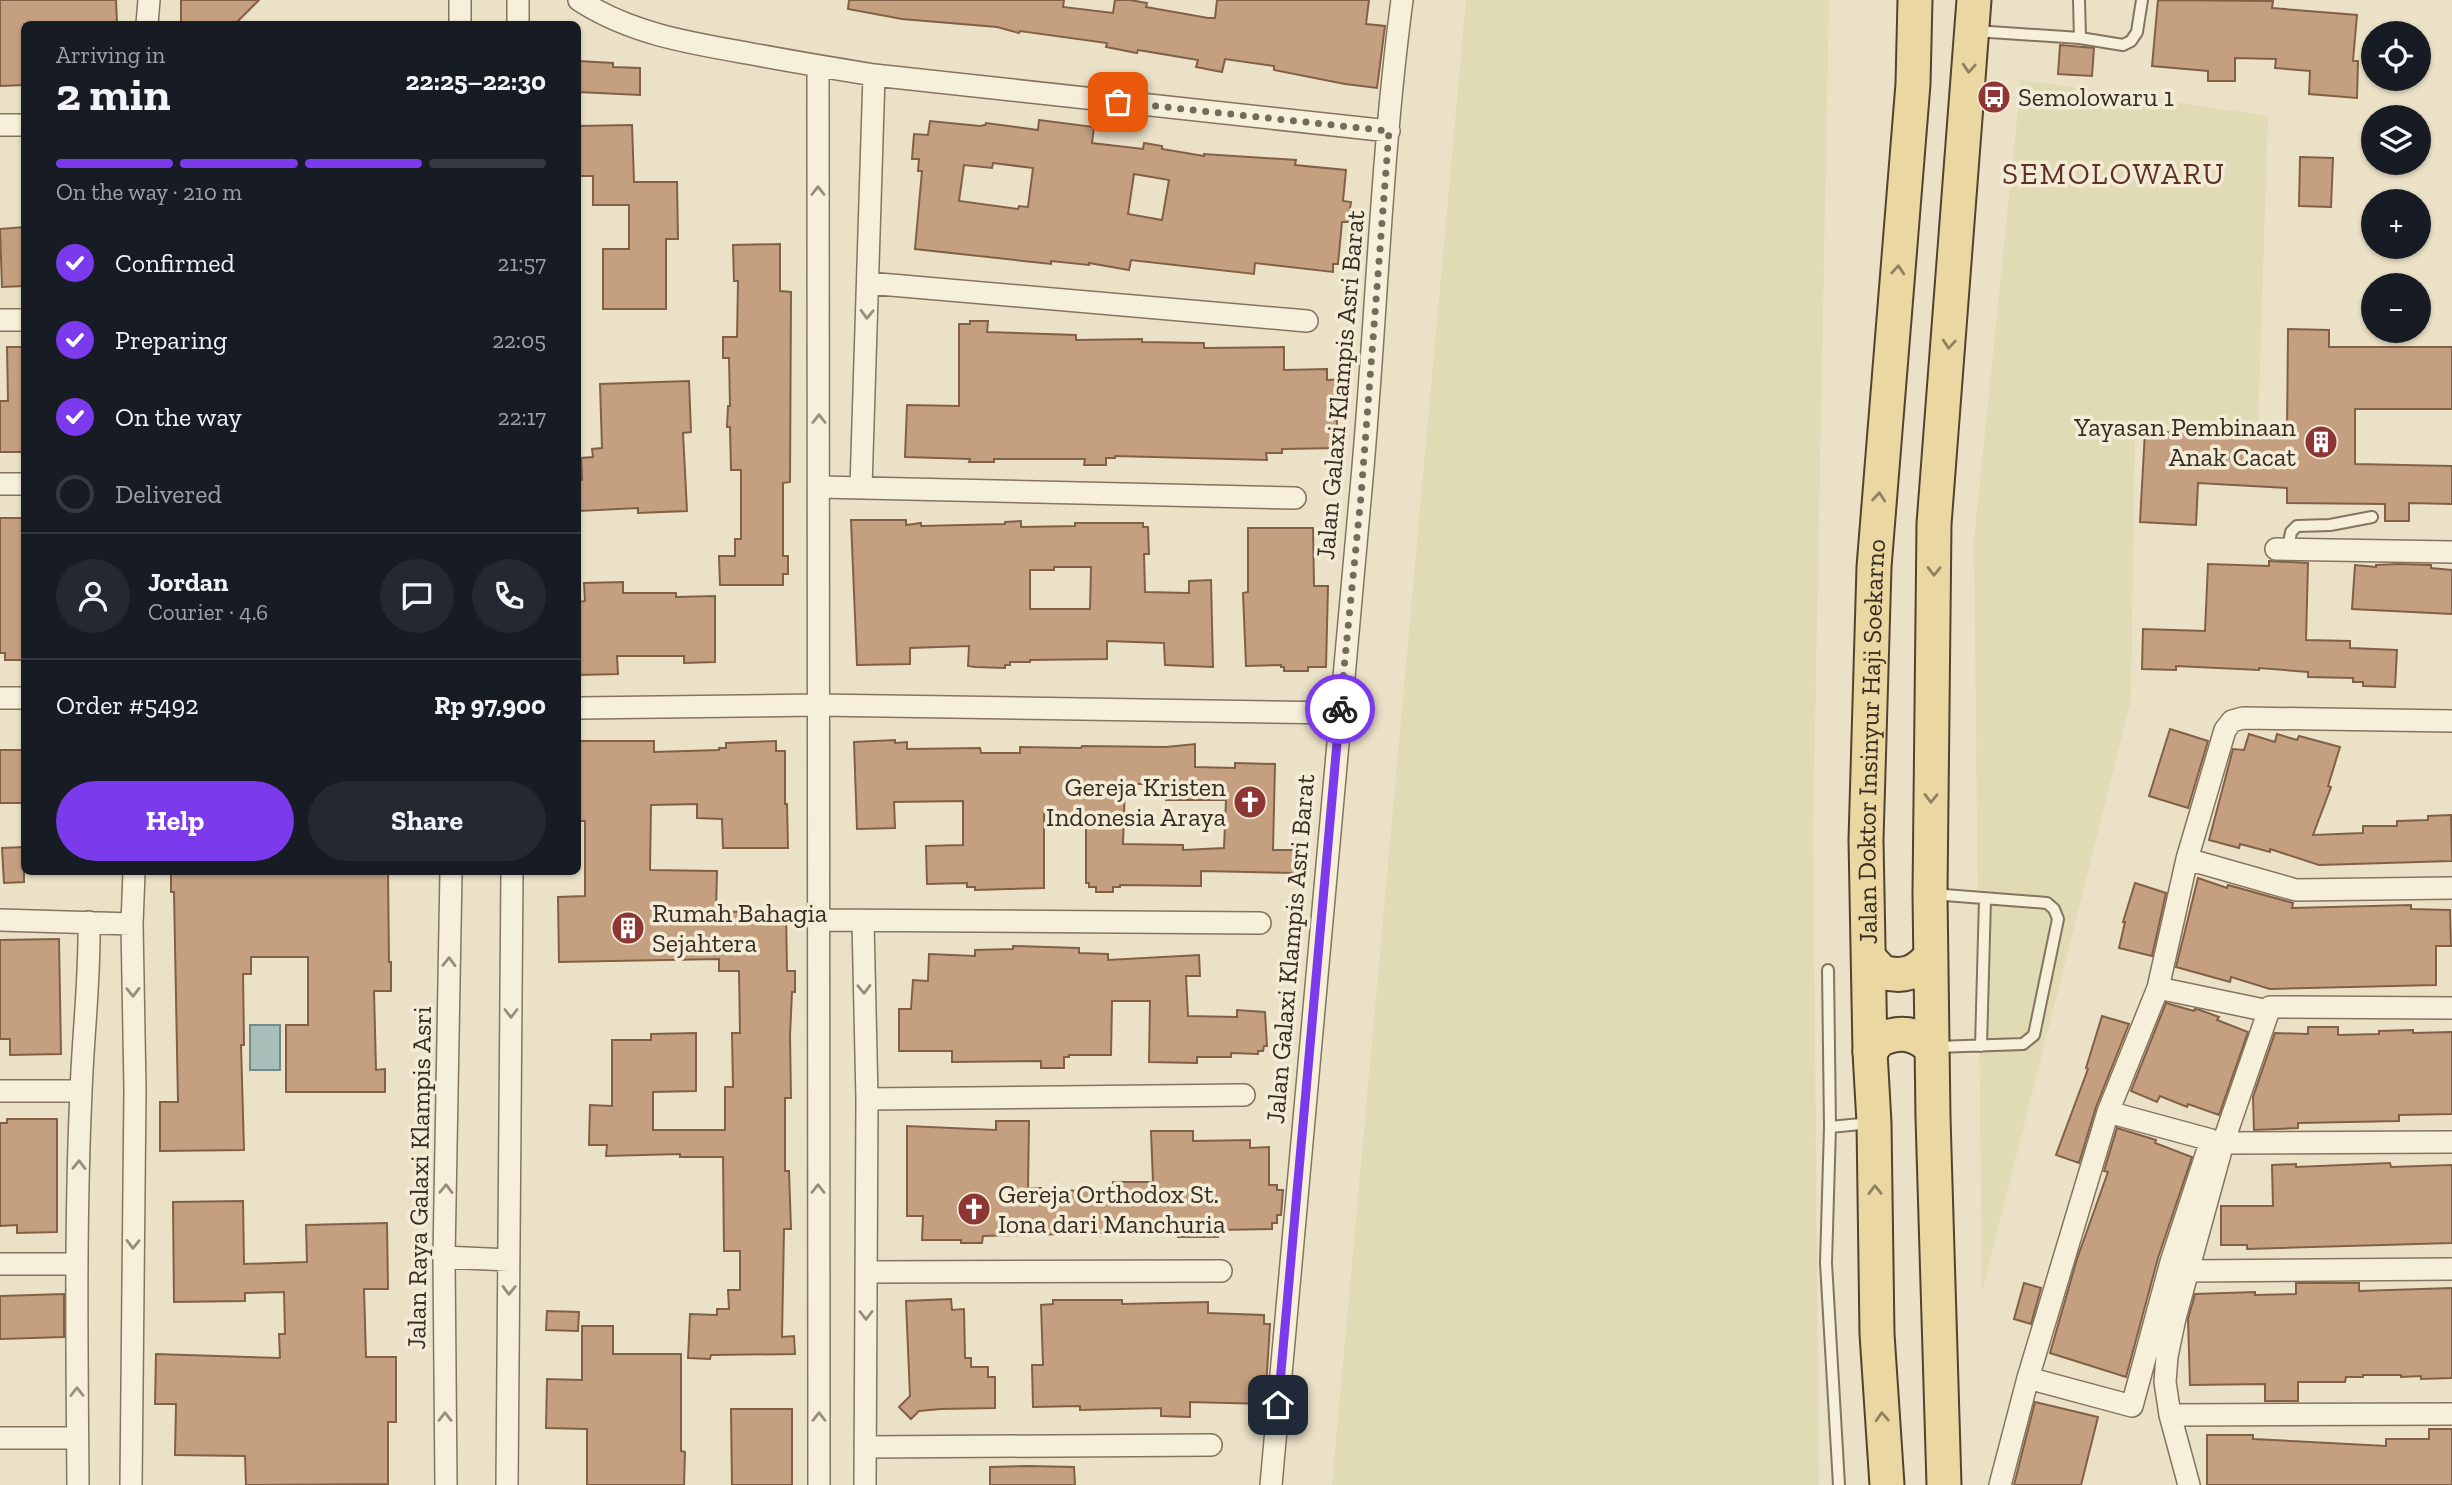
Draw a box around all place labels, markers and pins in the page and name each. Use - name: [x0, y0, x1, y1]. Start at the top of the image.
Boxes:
- pin: [1088, 72, 1148, 132]
- bus stop icon: Semolowaru 1: [1975, 78, 2013, 116]
- place label: Semolowaru 1: [2018, 81, 2174, 113]
- place label: Yayasan Pembinaan Anak Cacat: [2073, 411, 2296, 473]
- building icon: Yayasan Pembinaan Anak Cacat: [2302, 423, 2340, 461]
- place label: Gereja Kristen Indonesia Araya: [1046, 771, 1226, 833]
- church icon: Gereja Kristen Indonesia Araya: [1231, 783, 1269, 821]
- place label: Rumah Bahagia Sejahtera: [652, 897, 828, 959]
- building icon: Rumah Bahagia Sejahtera: [609, 909, 647, 947]
- place label: Gereja Orthodox St. Iona dari Manchuria: [998, 1178, 1226, 1240]
- church icon: Gereja Orthodox St. Iona dari Manchuria: [955, 1190, 993, 1228]
- pin: [1248, 1375, 1308, 1435]

